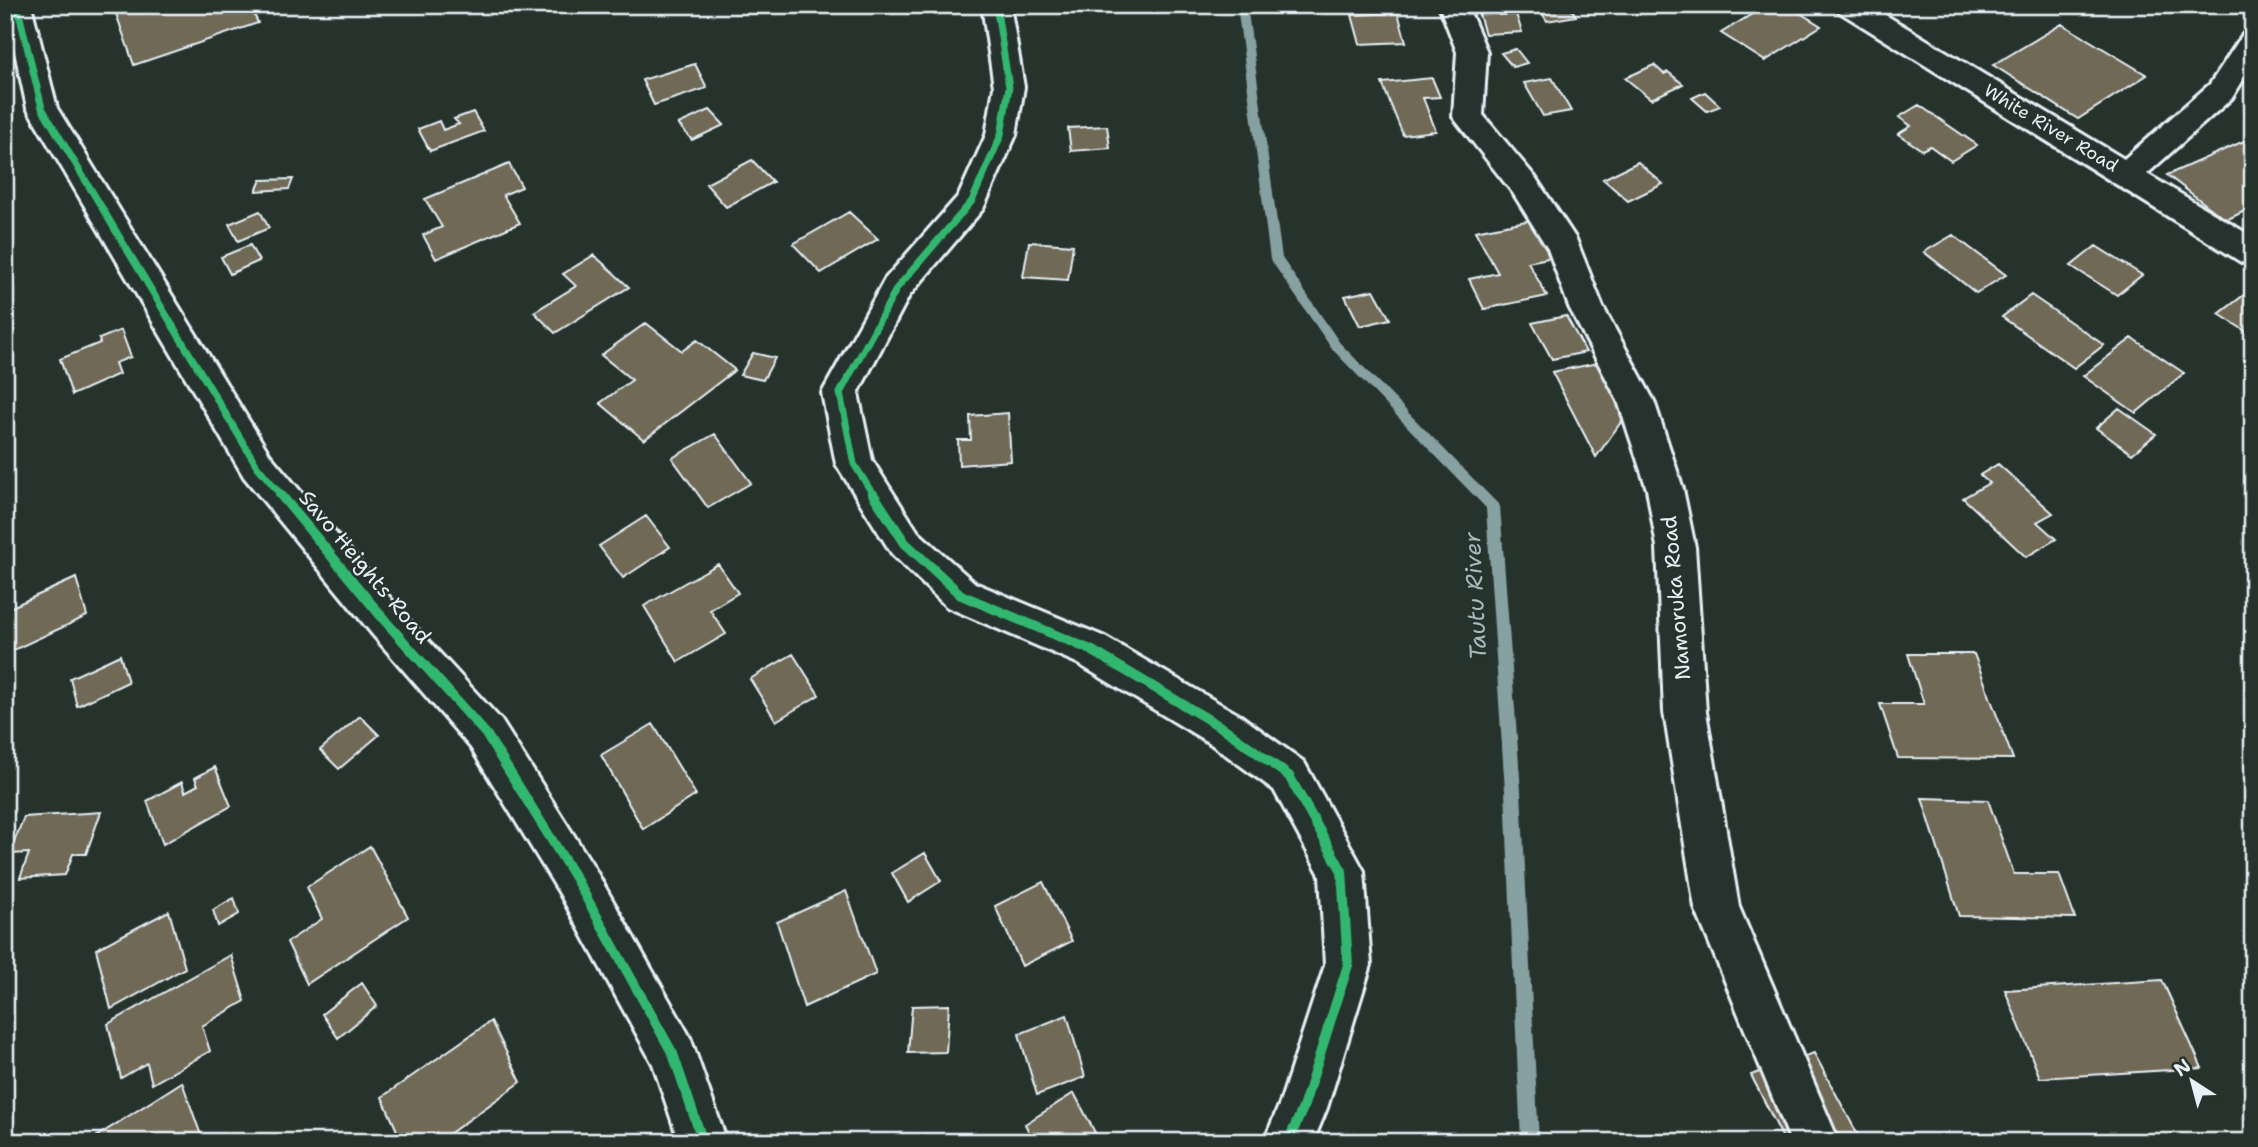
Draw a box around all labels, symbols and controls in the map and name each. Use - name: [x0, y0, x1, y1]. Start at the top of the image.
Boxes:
- street label: White River Road: [1979, 78, 2123, 178]
- street label: Savo Heights Road: [293, 484, 437, 650]
- street label: Namoruka Road: [1655, 515, 1697, 681]
- water label: Tautu River: [1457, 530, 1493, 661]
- north arrow: [2156, 1046, 2226, 1116]
- text: N: [2169, 1053, 2196, 1082]

